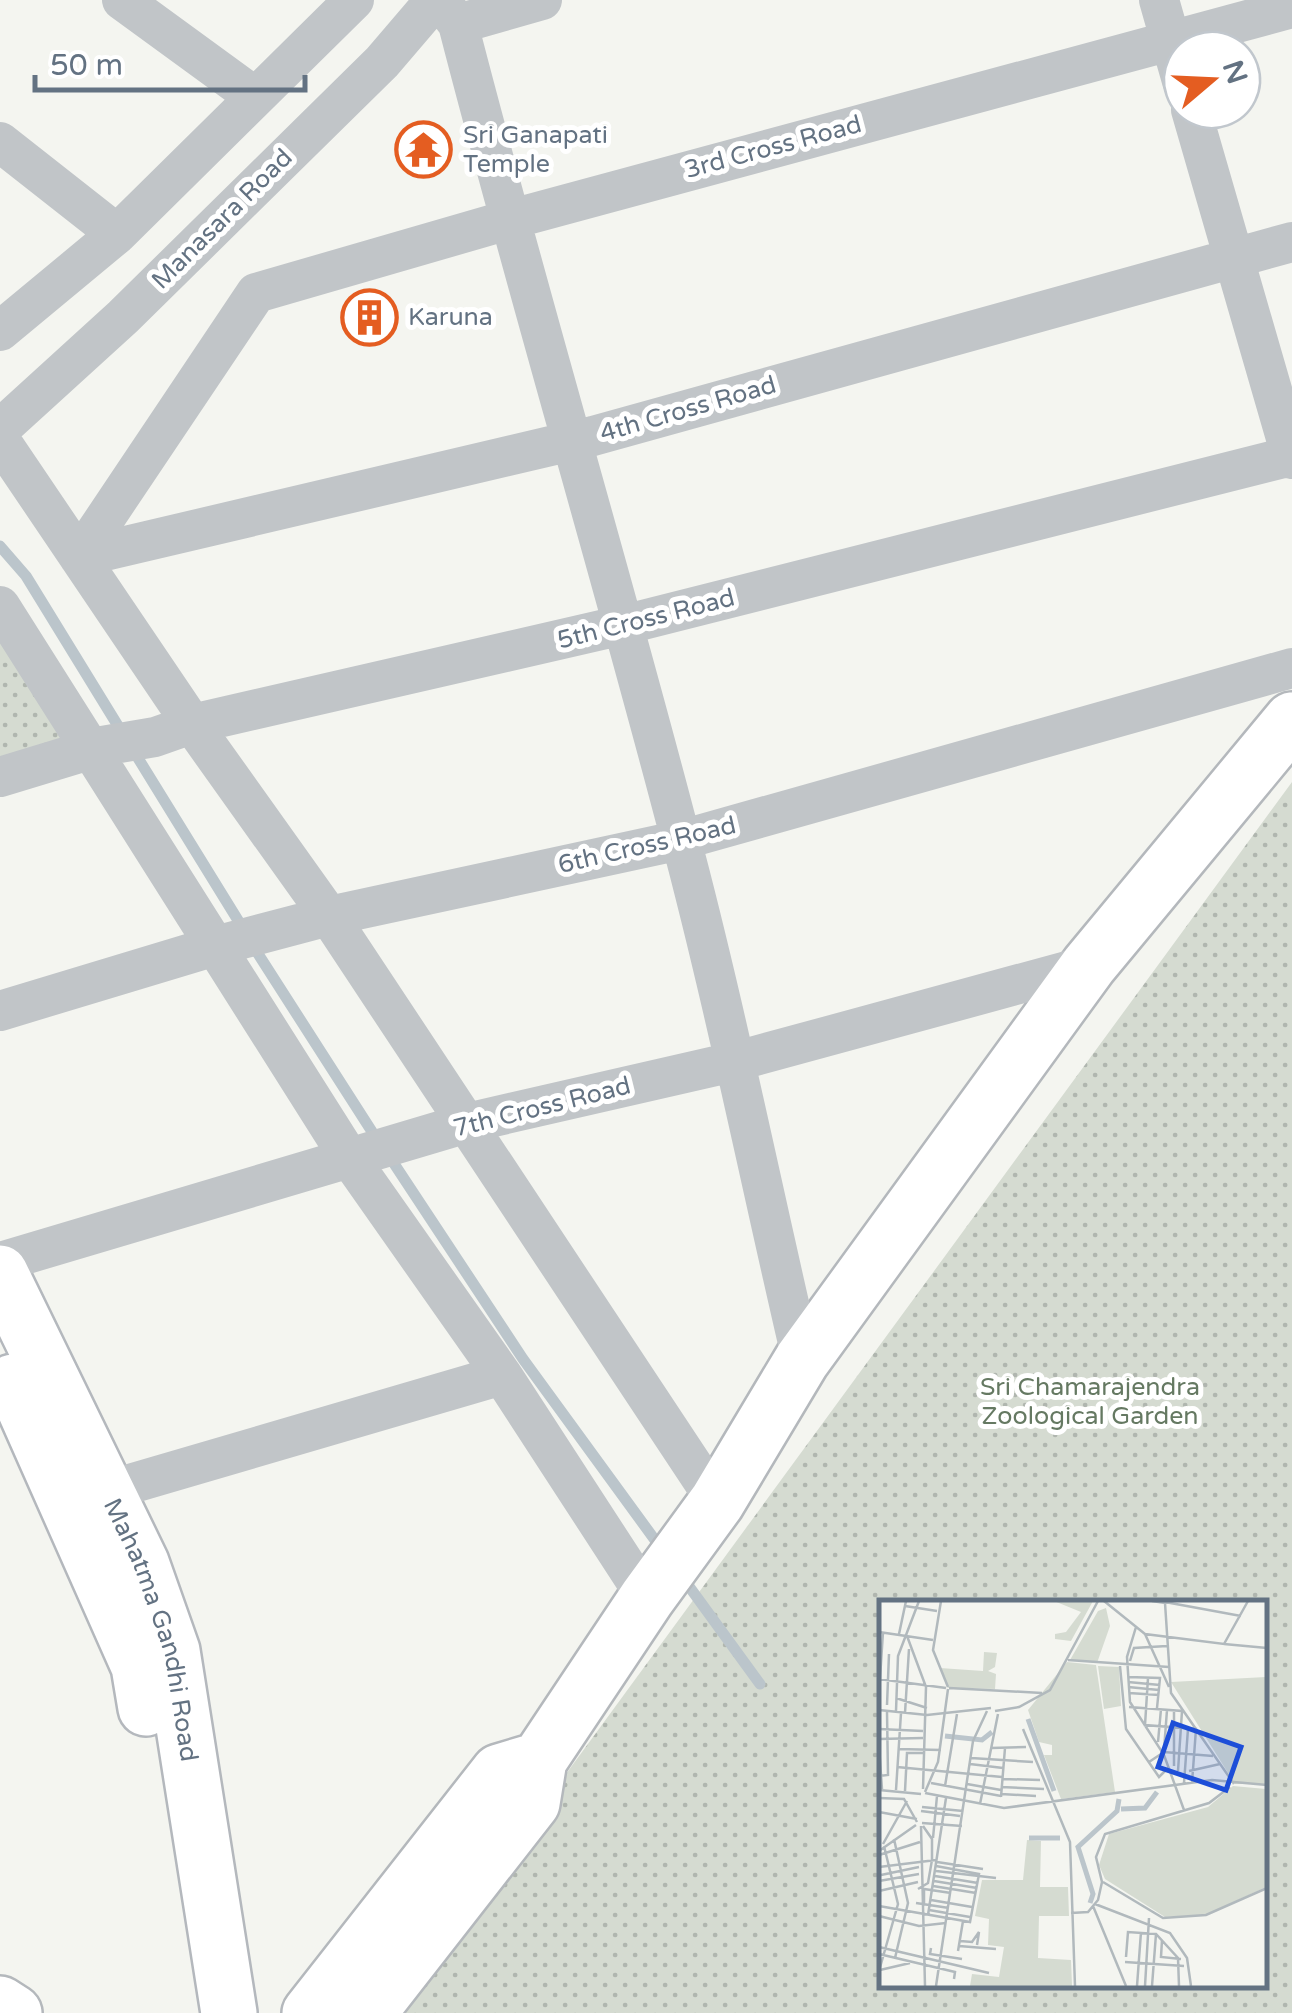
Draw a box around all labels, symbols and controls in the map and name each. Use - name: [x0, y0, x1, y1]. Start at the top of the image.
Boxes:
- scale bar: [35, 30, 305, 92]
- north arrow: [1162, 30, 1262, 130]
- text: 50 m: [50, 47, 123, 84]
- text: N: [1215, 56, 1254, 88]
- street label: 3rd Cross Road: [681, 109, 865, 185]
- temple icon: Sri Ganapati Temple: [394, 119, 454, 179]
- place label: Sri Ganapati Temple: [463, 120, 608, 179]
- street label: Manasara Road: [145, 142, 299, 296]
- building icon: Karuna: [339, 287, 399, 347]
- place label: Karuna: [408, 302, 493, 332]
- street label: 4th Cross Road: [596, 370, 780, 448]
- street label: 5th Cross Road: [554, 582, 738, 656]
- street label: 6th Cross Road: [555, 810, 739, 880]
- street label: 7th Cross Road: [450, 1070, 634, 1144]
- park label: Sri Chamarajendra Zoological Garden: [980, 1372, 1200, 1431]
- street label: Mahatma Gandhi Road: [97, 1493, 204, 1764]
- inset map: [879, 1600, 1267, 1988]

